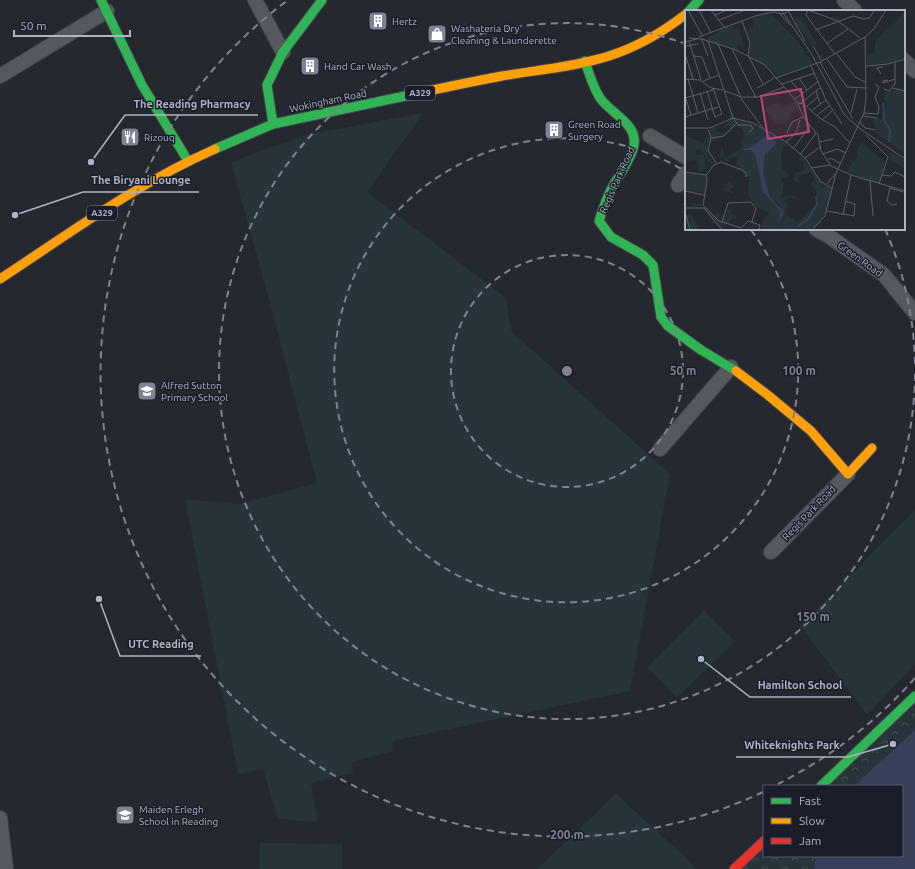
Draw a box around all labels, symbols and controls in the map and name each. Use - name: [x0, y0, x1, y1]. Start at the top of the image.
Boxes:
- building icon: Hertz: [367, 10, 389, 32]
- inset map: [685, 10, 905, 230]
- scale bar: [14, 12, 130, 38]
- place label: Hertz: [392, 16, 417, 27]
- text: 50 m: [20, 19, 47, 32]
- shop icon: Washateria Dry Cleaning & Launderette: [426, 23, 448, 45]
- place label: Washateria Dry Cleaning & Launderette: [451, 23, 557, 46]
- building icon: Hand Car Wash: [299, 55, 321, 77]
- place label: Hand Car Wash: [324, 61, 392, 72]
- road number: A329: [405, 86, 435, 100]
- street label: Wokingham Road: [288, 87, 368, 115]
- callout: The Reading Pharmacy: [125, 92, 258, 115]
- text: The Reading Pharmacy: [133, 98, 251, 110]
- building icon: Green Road Surgery: [543, 119, 565, 141]
- place label: Green Road Surgery: [568, 119, 621, 142]
- restaurant icon: Rizouq: [119, 126, 141, 148]
- place label: Rizouq: [144, 132, 175, 143]
- street label: Regis Park Road: [597, 145, 637, 215]
- callout: The Biryani Lounge: [83, 169, 199, 192]
- text: The Biryani Lounge: [91, 174, 191, 186]
- road number: A329: [87, 206, 117, 220]
- street label: Green Road: [836, 239, 885, 279]
- centre of rings: [560, 364, 574, 378]
- text: 50 m: [670, 364, 696, 377]
- text: 100 m: [782, 364, 816, 377]
- school or university icon: Alfred Sutton Primary School: [136, 380, 158, 402]
- place label: Alfred Sutton Primary School: [161, 380, 228, 403]
- street label: Regis Park Road: [780, 483, 838, 543]
- text: 150 m: [796, 610, 830, 623]
- callout: UTC Reading: [120, 633, 201, 656]
- text: UTC Reading: [128, 638, 194, 650]
- callout: Hamilton School: [750, 674, 851, 697]
- text: Hamilton School: [758, 679, 843, 691]
- callout: Whiteknights Park: [736, 734, 848, 757]
- text: Whiteknights Park: [744, 739, 840, 751]
- legend: [763, 785, 903, 857]
- text: Fast: [799, 794, 821, 807]
- school or university icon: Maiden Erlegh School in Reading: [114, 804, 136, 826]
- place label: Maiden Erlegh School in Reading: [139, 804, 218, 827]
- text: Slow: [799, 814, 825, 827]
- text: 200 m: [550, 828, 584, 841]
- text: Jam: [799, 834, 821, 847]

